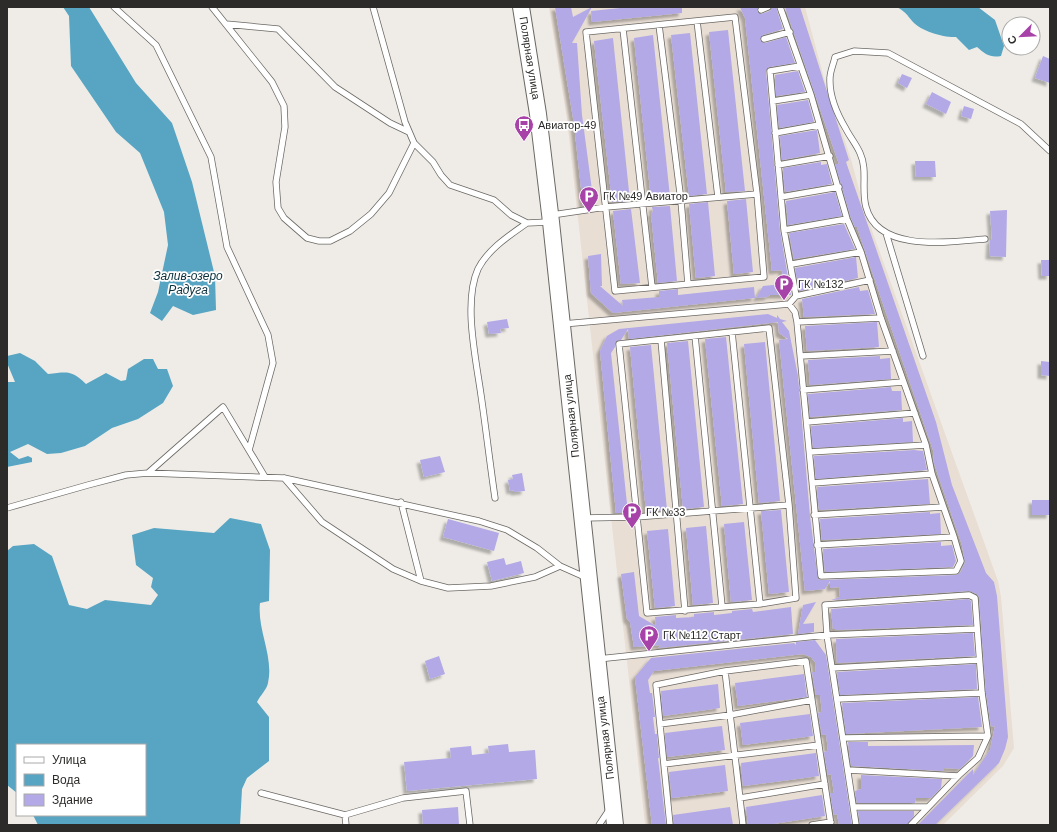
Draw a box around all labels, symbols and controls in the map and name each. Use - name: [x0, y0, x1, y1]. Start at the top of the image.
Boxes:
- street label: Полярная улица: [518, 16, 543, 101]
- north arrow: [1001, 16, 1041, 56]
- text: С: [1005, 34, 1019, 46]
- bus stop icon: Авиатор-49: [513, 114, 535, 142]
- place label: Авиатор-49: [538, 119, 596, 131]
- parking icon: ГК №49 Авиатор: [578, 185, 600, 213]
- place label: ГК №49 Авиатор: [603, 190, 688, 202]
- water label: Залив-озеро Радуга: [153, 269, 223, 297]
- parking icon: ГК №132: [773, 273, 795, 301]
- place label: ГК №132: [798, 278, 844, 290]
- street label: Полярная улица: [561, 373, 581, 458]
- parking icon: ГК №33: [621, 501, 643, 529]
- place label: ГК №33: [646, 506, 685, 518]
- parking icon: ГК №112 Старт: [638, 624, 660, 652]
- place label: ГК №112 Старт: [663, 629, 741, 641]
- street label: Полярная улица: [594, 695, 616, 780]
- legend: [16, 744, 146, 816]
- text: Улица: [52, 753, 86, 767]
- text: Вода: [52, 773, 80, 787]
- text: Здание: [52, 793, 93, 807]

